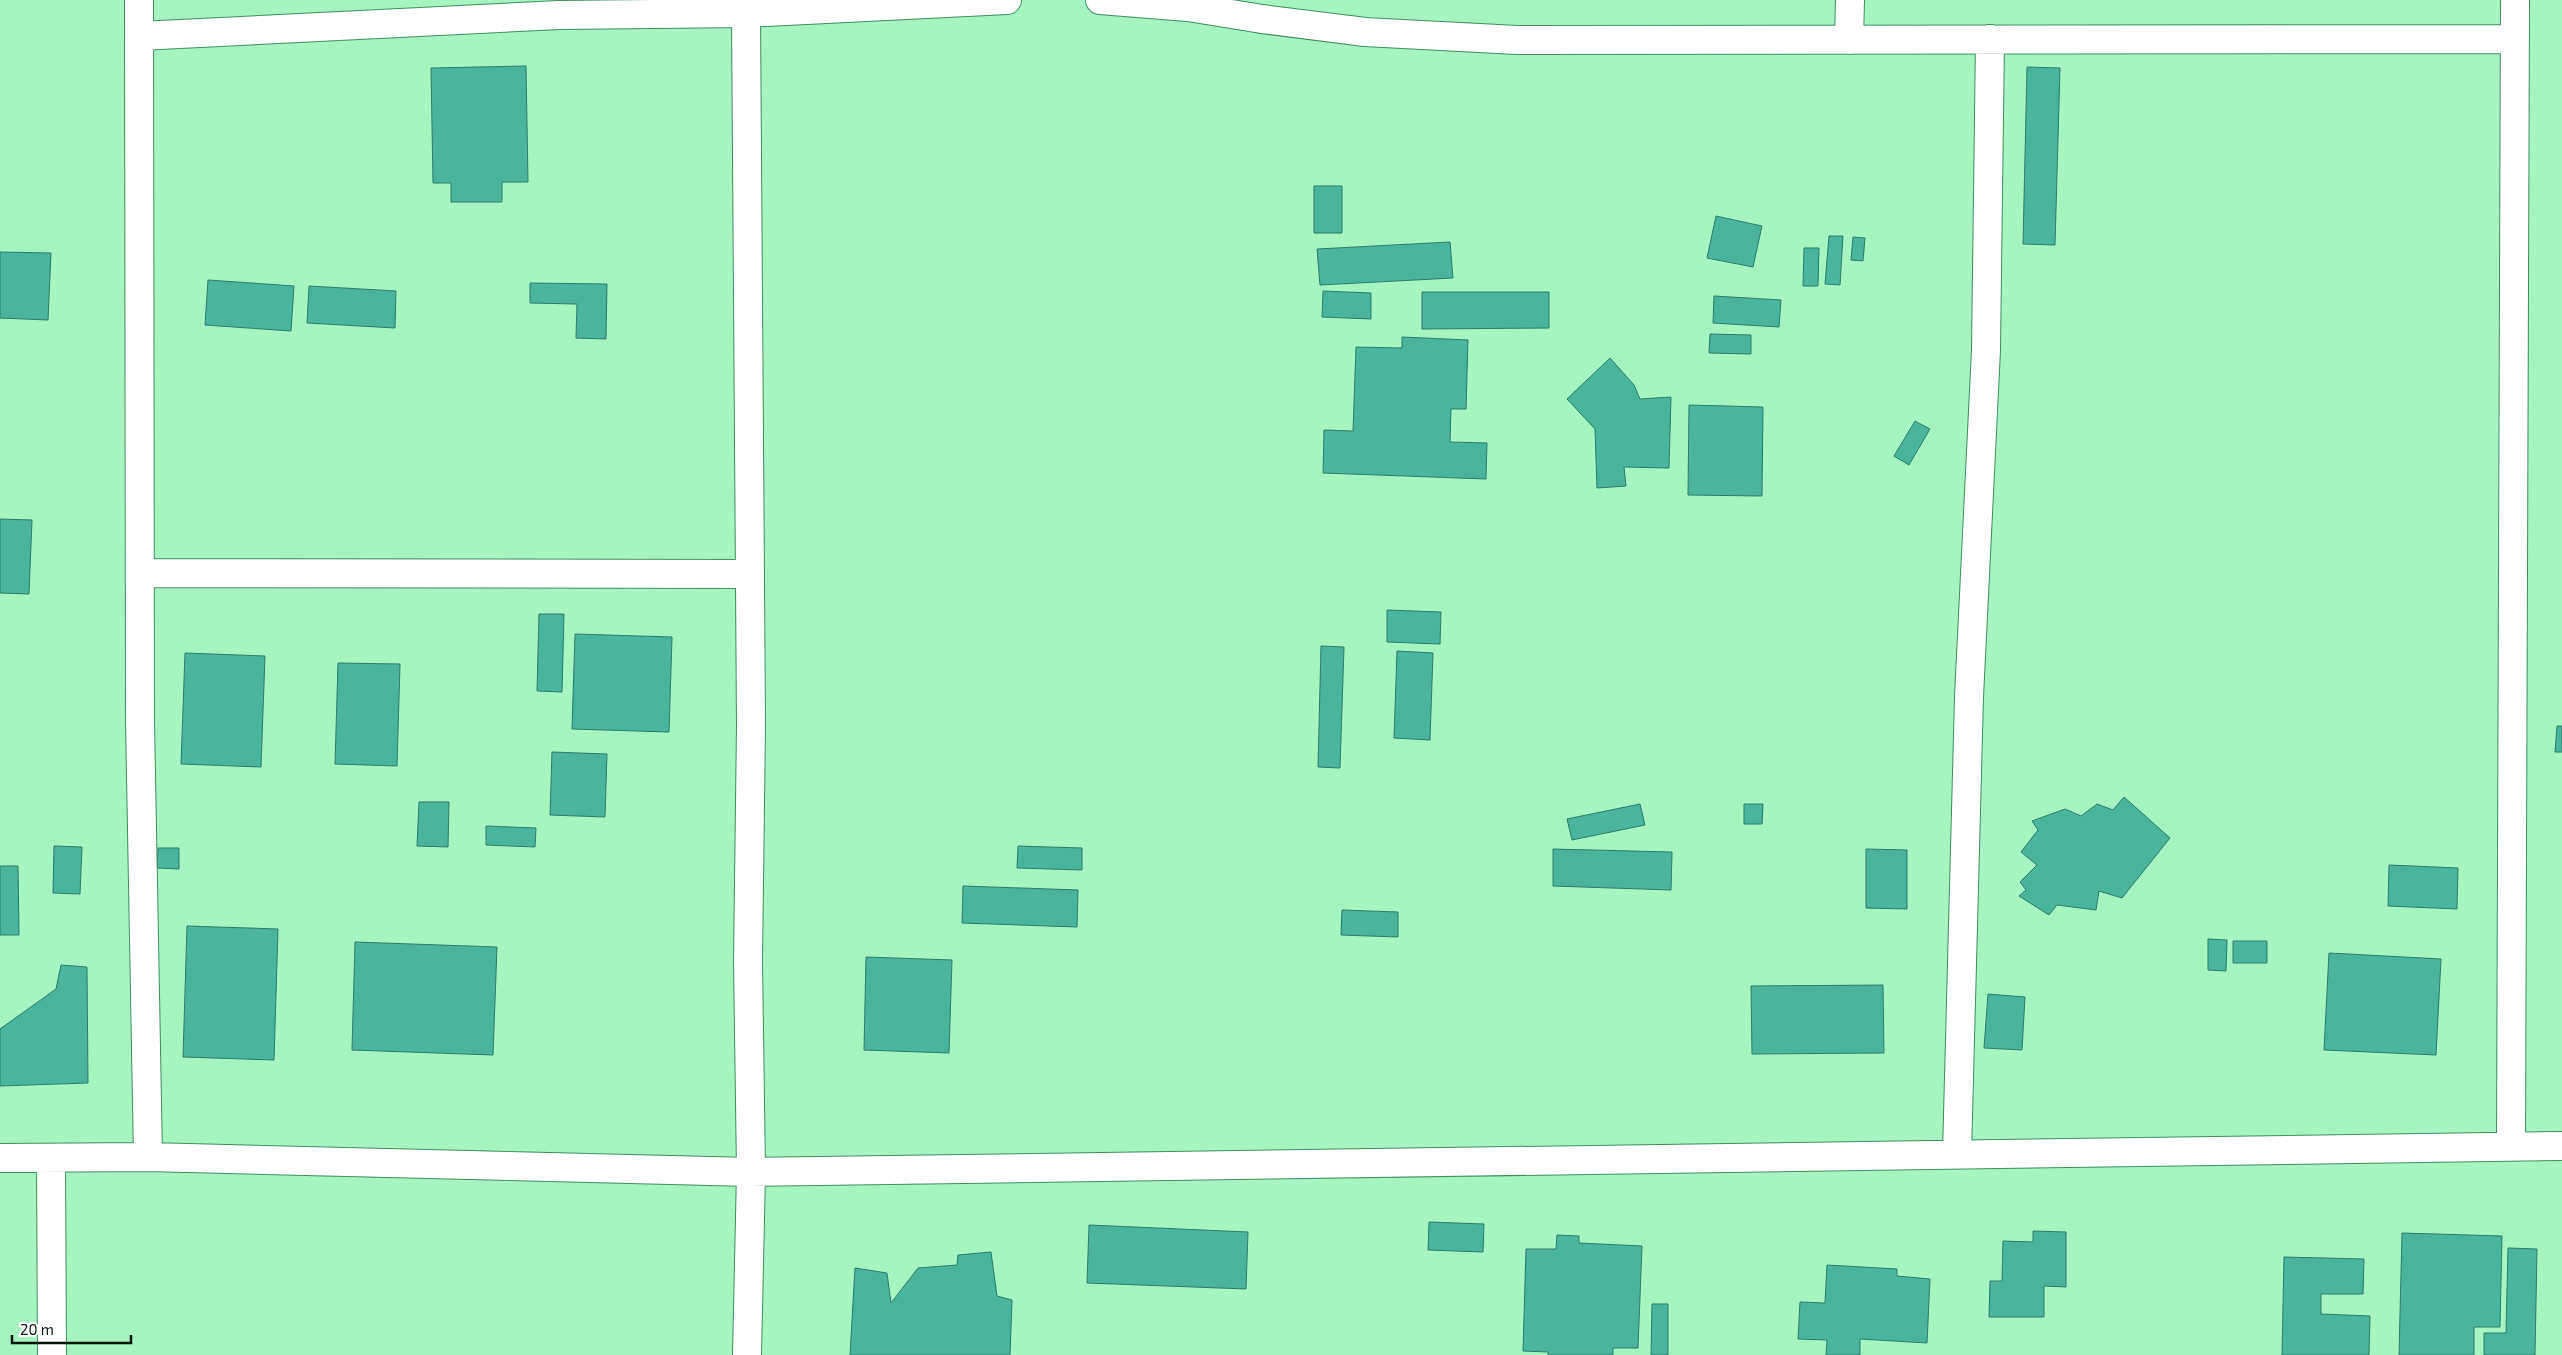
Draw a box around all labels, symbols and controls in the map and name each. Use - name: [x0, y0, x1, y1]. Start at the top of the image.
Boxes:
- scale bar: [12, 1312, 131, 1344]
- text: 20 m: [20, 1320, 54, 1338]

